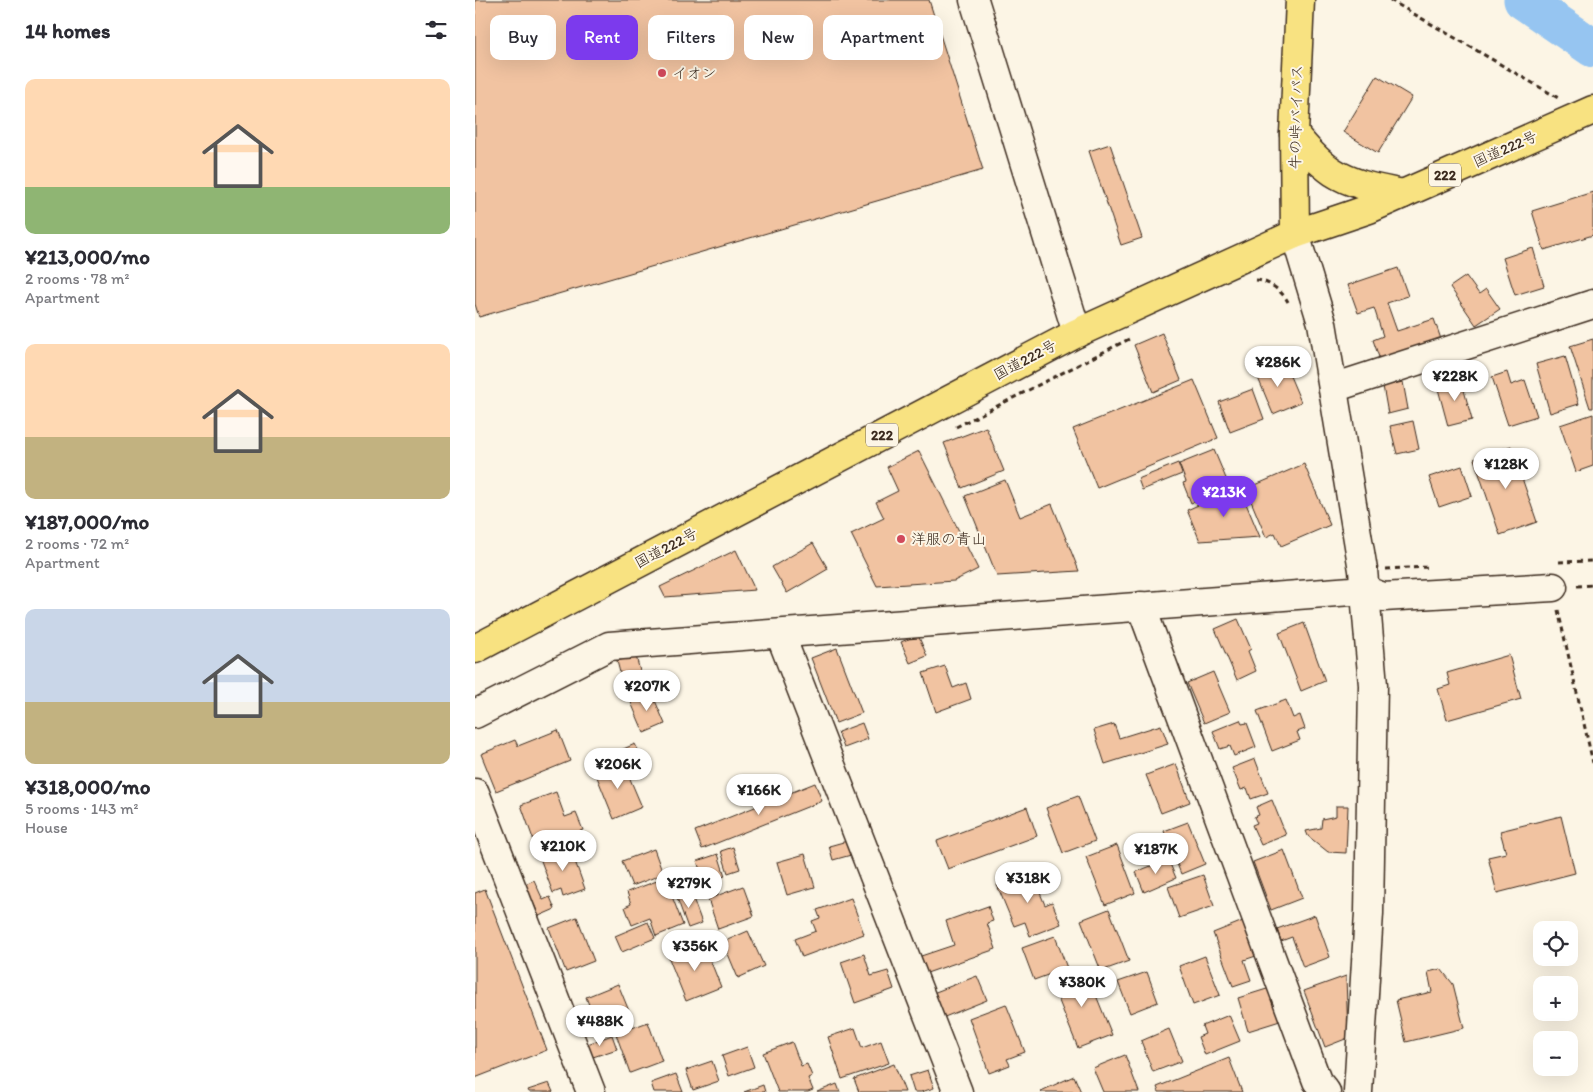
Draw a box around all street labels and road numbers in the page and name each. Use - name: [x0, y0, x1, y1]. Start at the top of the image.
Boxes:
- street label: 牛の峠バイパス: [1286, 64, 1306, 170]
- street label: 国道222号: [1470, 127, 1540, 171]
- road number: 222: [1429, 164, 1461, 186]
- street label: 国道222号: [990, 336, 1060, 384]
- road number: 222: [866, 424, 898, 446]
- street label: 国道222号: [631, 524, 701, 572]

